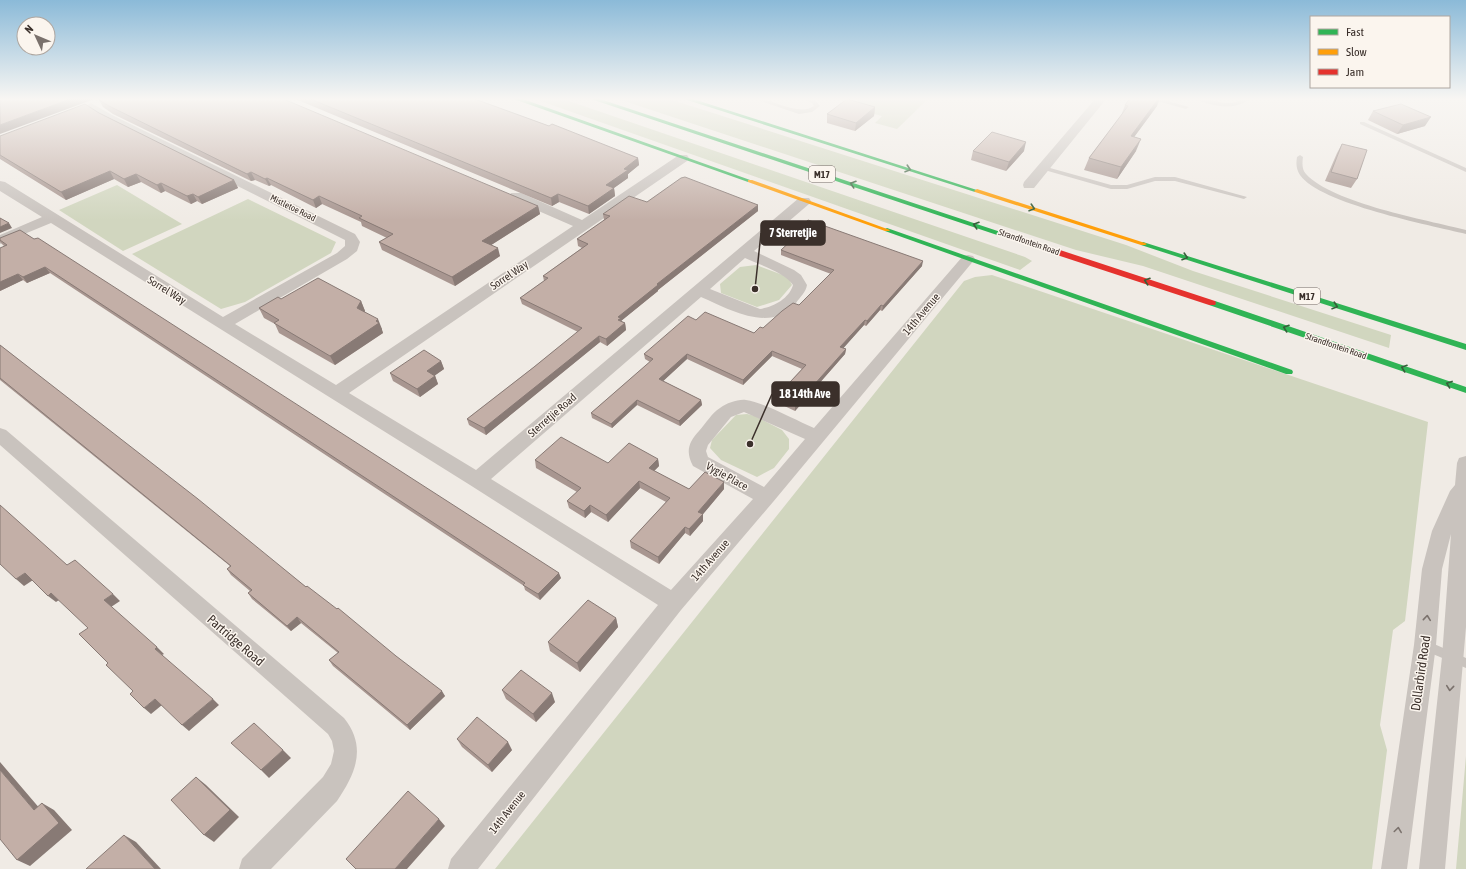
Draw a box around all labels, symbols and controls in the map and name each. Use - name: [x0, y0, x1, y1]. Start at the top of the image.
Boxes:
- north arrow: [16, 16, 56, 56]
- legend: [1310, 16, 1450, 88]
- text: N: [22, 23, 35, 36]
- text: Fast: [1346, 25, 1364, 39]
- text: Slow: [1346, 45, 1367, 59]
- text: Jam: [1346, 65, 1364, 79]
- one-way arrow: [904, 164, 911, 173]
- road number: M17: [809, 166, 835, 182]
- one-way arrow: [850, 180, 857, 189]
- street label: Mistletoe Road: [269, 193, 317, 223]
- one-way arrow: [1028, 204, 1035, 212]
- callout: 7 Sterretjie: [761, 221, 825, 245]
- one-way arrow: [973, 221, 980, 229]
- text: 7 Sterretjie: [769, 226, 818, 240]
- street label: Strandfontein Road: [997, 227, 1061, 257]
- one-way arrow: [1181, 252, 1188, 261]
- street label: Sorrel Way: [488, 258, 531, 292]
- street label: Sorrel Way: [146, 274, 189, 307]
- one-way arrow: [1143, 278, 1150, 286]
- road number: M17: [1294, 288, 1320, 304]
- street label: 14th Avenue: [900, 291, 942, 337]
- one-way arrow: [1331, 301, 1338, 309]
- one-way arrow: [1283, 325, 1290, 333]
- street label: Strandfontein Road: [1304, 331, 1368, 361]
- one-way arrow: [1401, 365, 1408, 373]
- one-way arrow: [1445, 381, 1452, 389]
- callout: 18 14th Ave: [772, 382, 839, 406]
- text: 18 14th Ave: [779, 387, 831, 401]
- street label: Sterretjie Road: [525, 391, 579, 439]
- street label: Vygie Place: [704, 460, 750, 492]
- street label: 14th Avenue: [689, 537, 731, 583]
- street label: Partridge Road: [204, 612, 267, 669]
- one-way arrow: [1423, 615, 1432, 621]
- street label: Dollarbird Road: [1408, 634, 1433, 712]
- one-way arrow: [1446, 685, 1455, 691]
- street label: 14th Avenue: [487, 788, 527, 836]
- one-way arrow: [1393, 827, 1402, 833]

